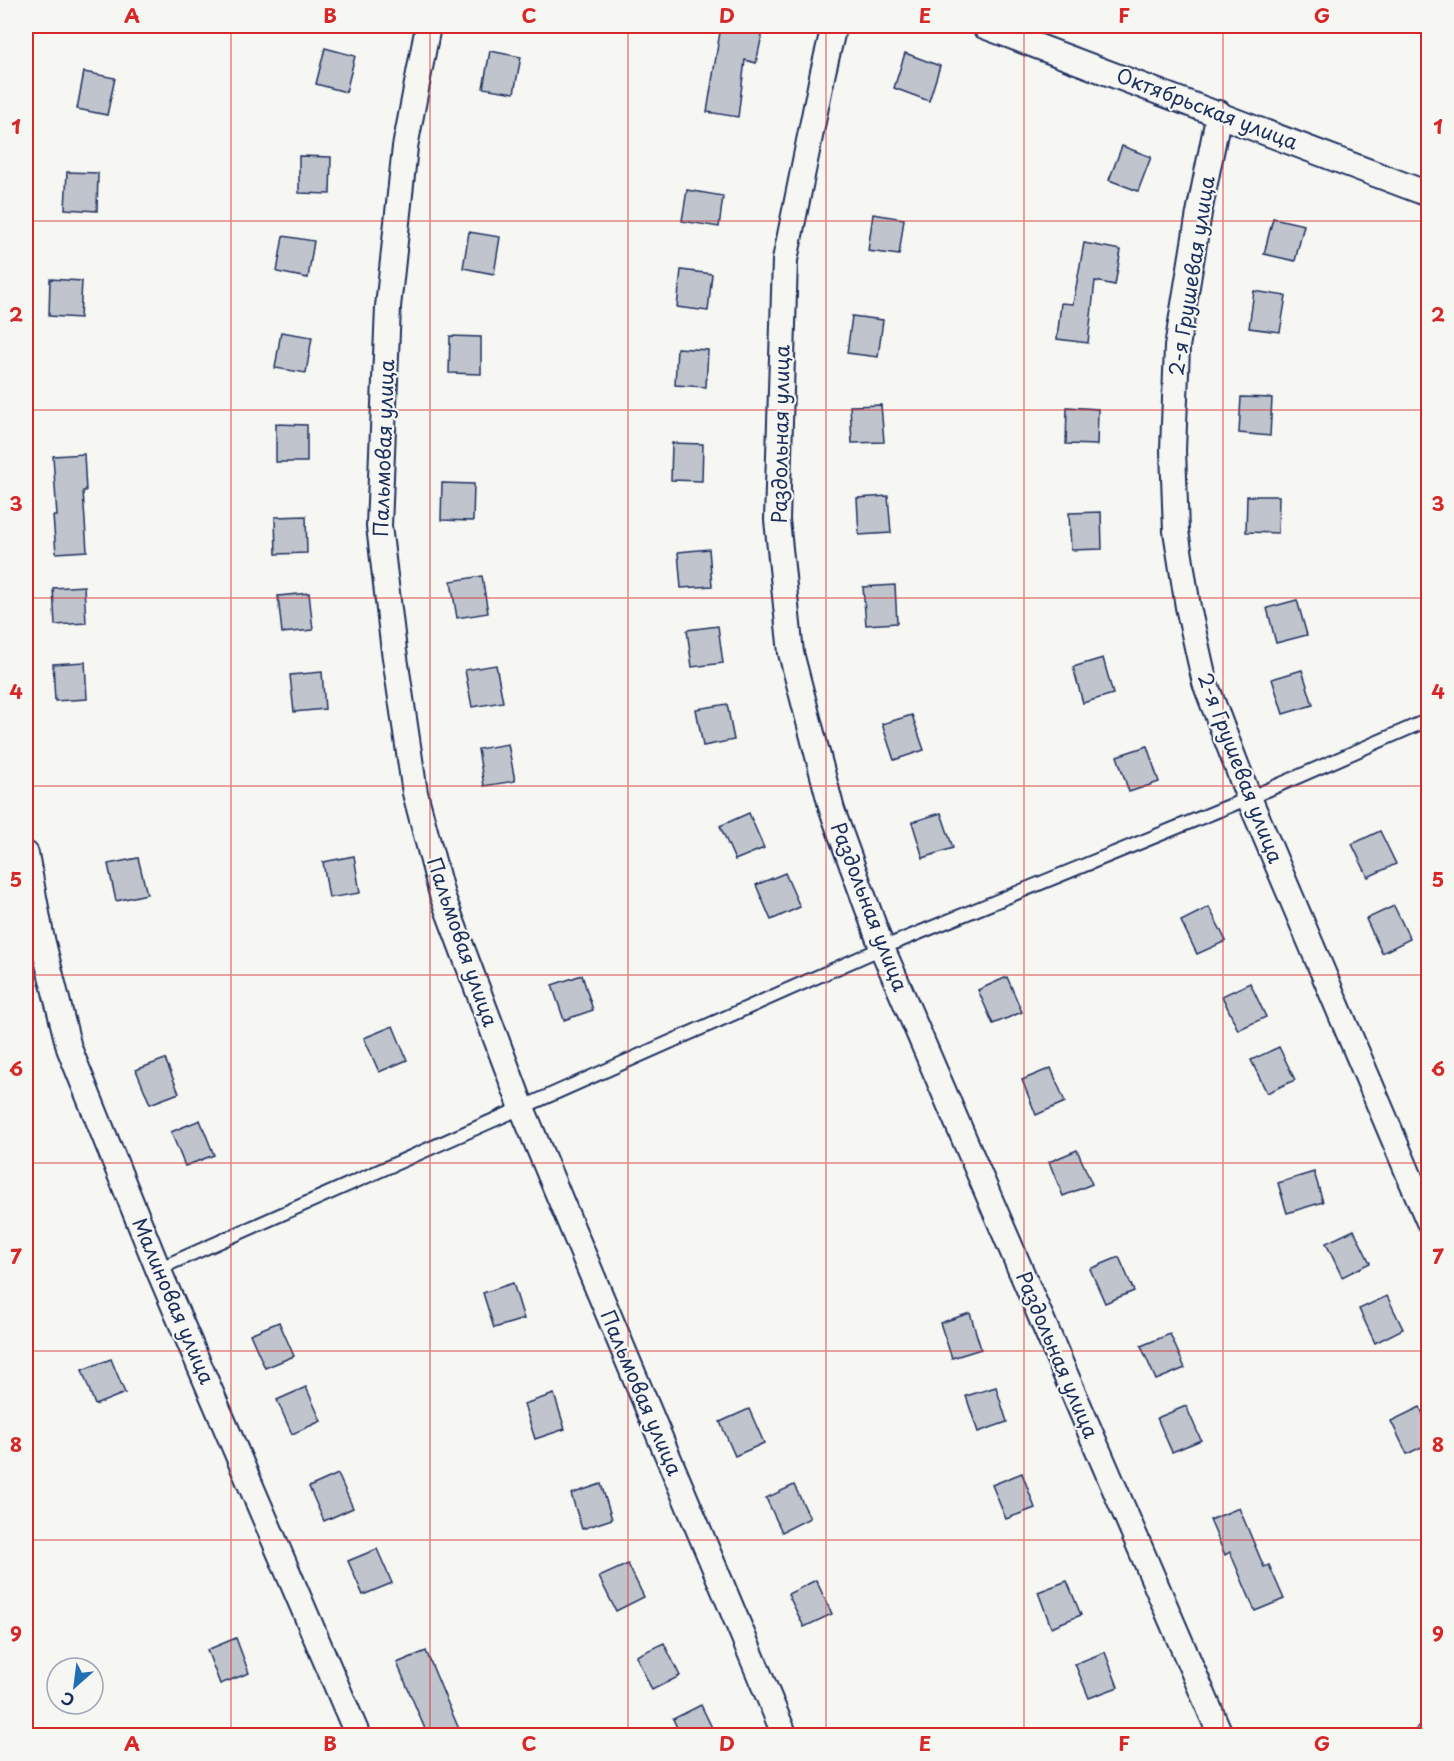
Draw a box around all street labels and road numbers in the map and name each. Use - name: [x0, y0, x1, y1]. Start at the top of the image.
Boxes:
- street label: Октябрьская улица: [1112, 60, 1303, 157]
- street label: 2-я Грушевая улица: [1160, 173, 1222, 378]
- street label: Раздольная улица: [763, 344, 797, 524]
- street label: Пальмовая улица: [365, 358, 401, 537]
- street label: 2-я Грушевая улица: [1191, 668, 1291, 868]
- street label: Раздольная улица: [824, 818, 916, 996]
- street label: Пальмовая улица: [420, 853, 506, 1031]
- street label: Малиновая улица: [125, 1213, 223, 1389]
- street label: Раздольная улица: [1009, 1267, 1107, 1443]
- street label: Пальмовая улица: [593, 1305, 691, 1480]

